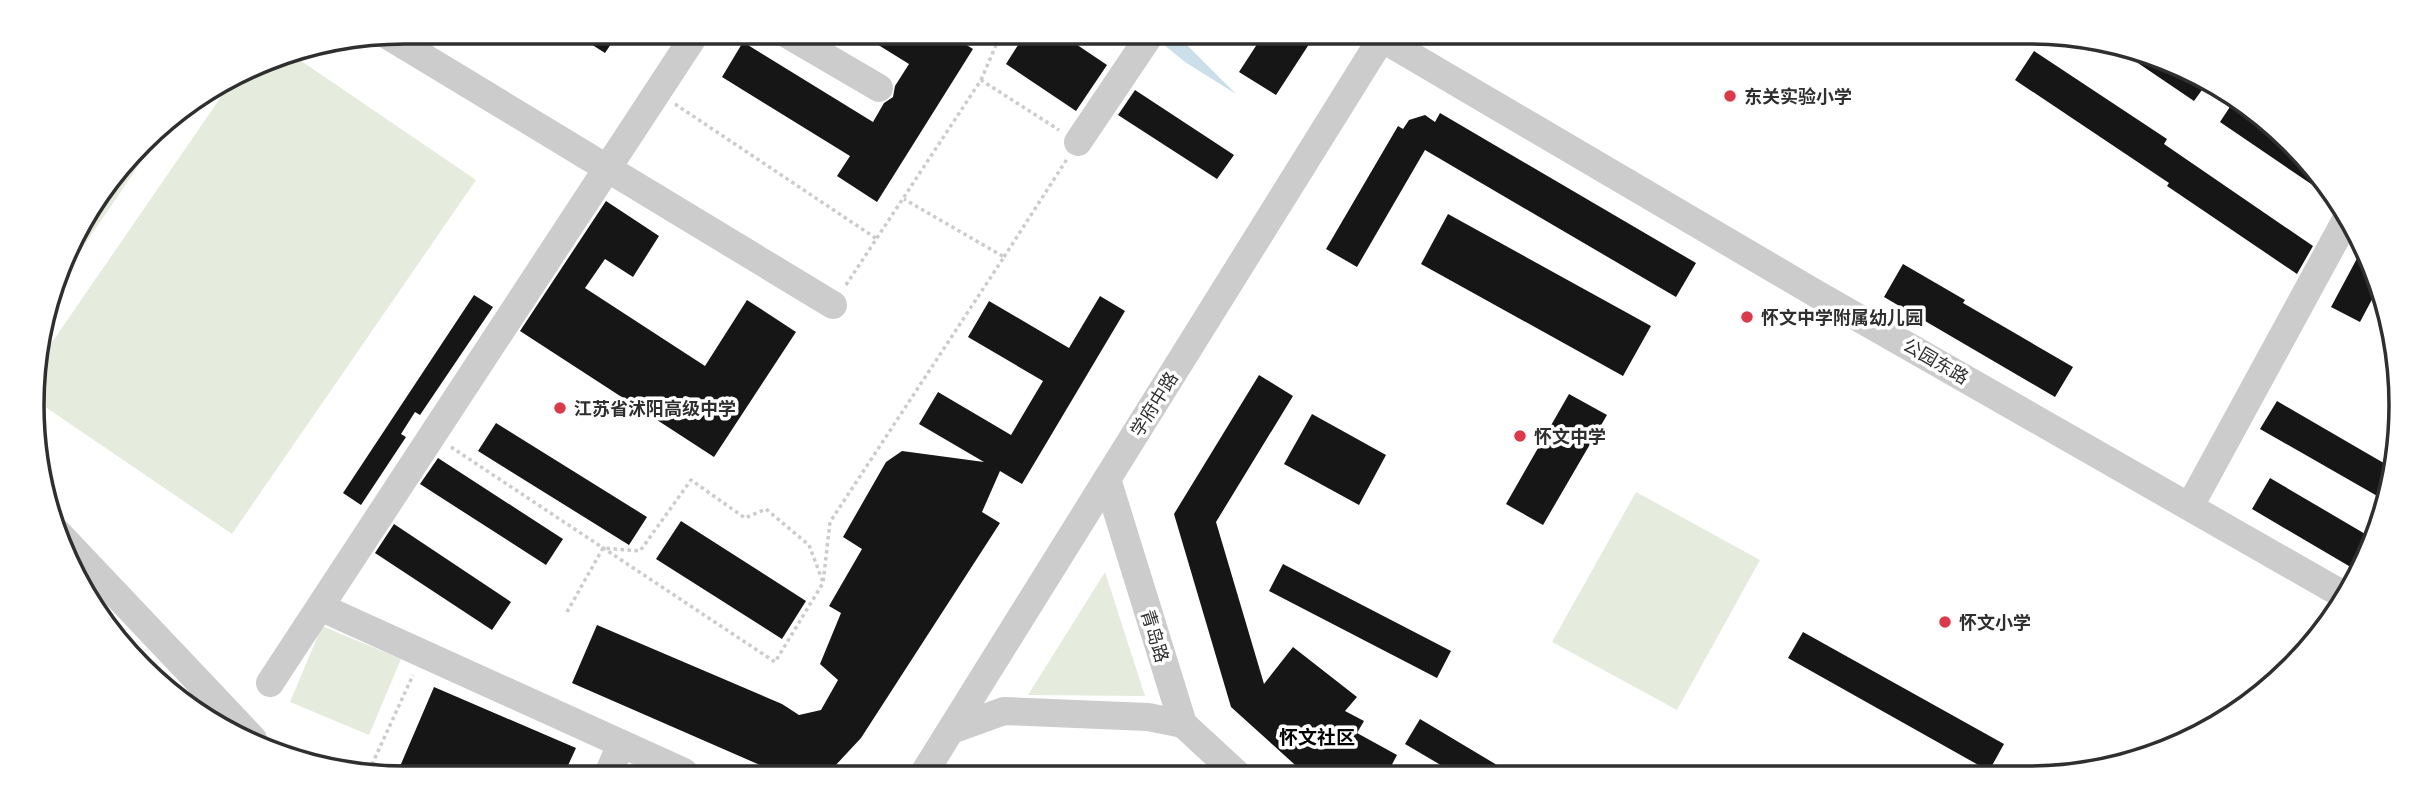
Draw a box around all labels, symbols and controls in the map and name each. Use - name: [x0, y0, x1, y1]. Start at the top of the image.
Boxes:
- place label: 东关实验小学: [1744, 84, 1852, 109]
- marker: 东关实验小学: [1722, 88, 1738, 104]
- place label: 怀文中学附属幼儿园: [1761, 305, 1923, 330]
- marker: 怀文中学附属幼儿园: [1739, 309, 1755, 325]
- street label: 公园东路: [1899, 332, 1973, 390]
- street label: 学府中路: [1124, 367, 1184, 441]
- place label: 江苏省沭阳高级中学: [574, 396, 736, 421]
- marker: 江苏省沭阳高级中学: [552, 400, 568, 416]
- place label: 怀文中学: [1534, 424, 1606, 449]
- marker: 怀文中学: [1512, 428, 1528, 444]
- street label: 青岛路: [1135, 607, 1175, 665]
- place label: 怀文小学: [1959, 610, 2031, 635]
- marker: 怀文小学: [1937, 614, 1953, 630]
- district label: 怀文社区: [1279, 724, 1355, 751]

